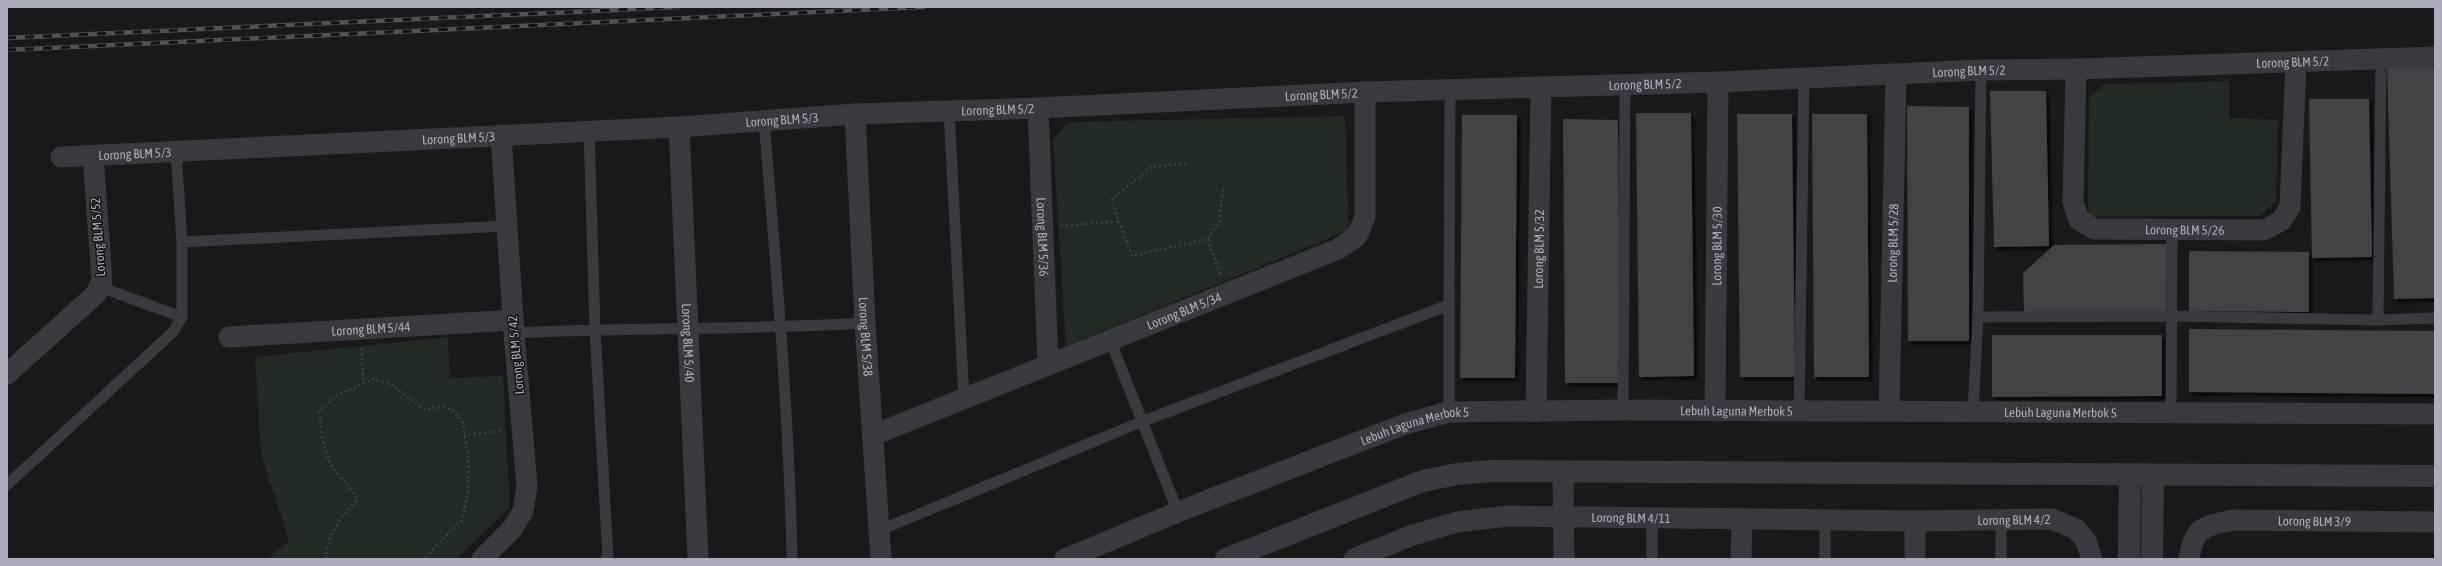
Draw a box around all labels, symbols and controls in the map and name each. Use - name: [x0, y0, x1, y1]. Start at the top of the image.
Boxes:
- street label: Lorong BLM 5/2: [2256, 53, 2330, 70]
- street label: Lorong BLM 5/2: [1932, 62, 2006, 80]
- street label: Lorong BLM 5/2: [1608, 76, 1682, 93]
- street label: Lorong BLM 5/2: [1284, 85, 1358, 103]
- street label: Lorong BLM 5/2: [961, 101, 1035, 118]
- street label: Lorong BLM 5/3: [745, 109, 819, 130]
- street label: Lorong BLM 5/3: [422, 128, 495, 147]
- street label: Lorong BLM 5/3: [98, 144, 172, 163]
- street label: Lorong BLM 5/52: [88, 197, 108, 277]
- street label: Lorong BLM 5/36: [1034, 197, 1052, 277]
- street label: Lorong BLM 5/28: [1884, 203, 1901, 283]
- street label: Lorong BLM 5/30: [1709, 206, 1724, 286]
- street label: Lorong BLM 5/32: [1530, 209, 1547, 289]
- street label: Lorong BLM 5/26: [2145, 222, 2224, 237]
- street label: Lorong BLM 5/34: [1144, 289, 1224, 332]
- street label: Lorong BLM 5/38: [856, 297, 876, 377]
- street label: Lorong BLM 5/40: [679, 303, 698, 383]
- street label: Lorong BLM 5/42: [505, 315, 527, 395]
- street label: Lorong BLM 5/44: [331, 319, 411, 338]
- street label: Lebuh Laguna Merbok 5: [1680, 403, 1793, 418]
- street label: Lebuh Laguna Merbok 5: [1358, 404, 1469, 448]
- street label: Lebuh Laguna Merbok 5: [2004, 404, 2117, 420]
- street label: Lorong BLM 4/11: [1591, 510, 1671, 525]
- street label: Lorong BLM 4/2: [1977, 512, 2051, 528]
- street label: Lorong BLM 3/9: [2278, 513, 2351, 529]

